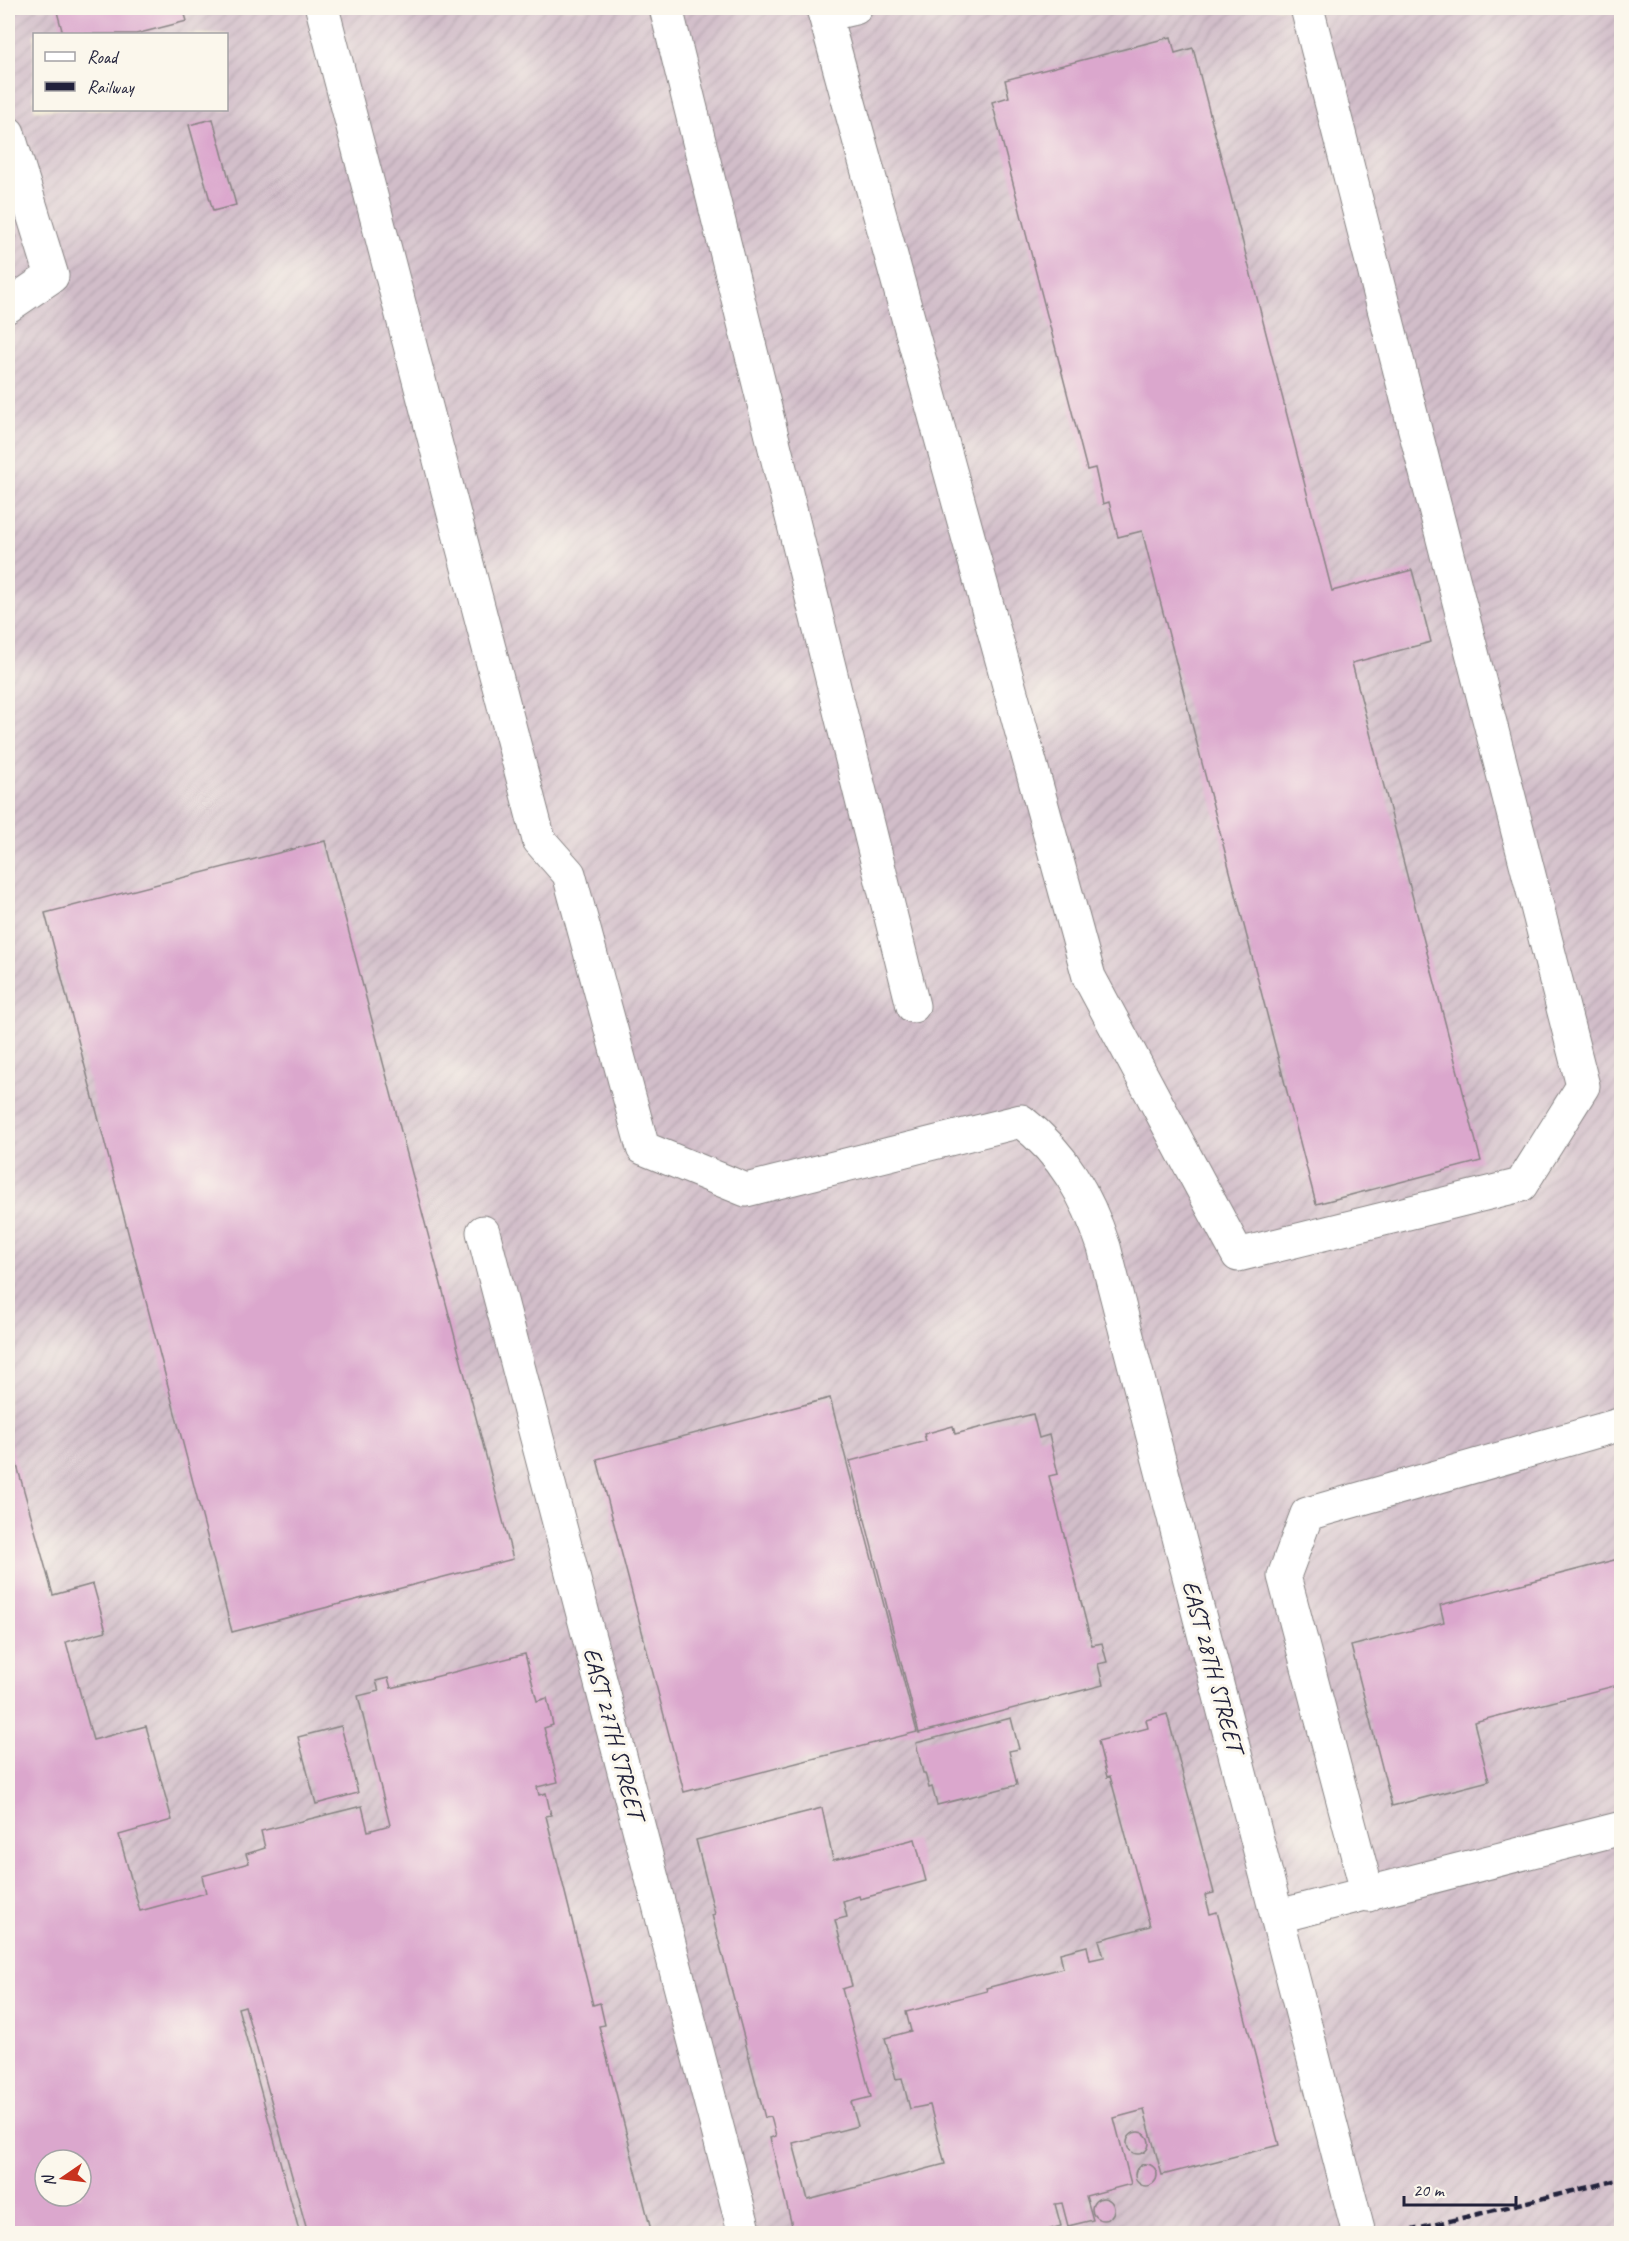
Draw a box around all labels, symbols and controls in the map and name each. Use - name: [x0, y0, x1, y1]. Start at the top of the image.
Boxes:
- legend: [33, 33, 228, 111]
- text: Road: [87, 46, 120, 68]
- text: Railway: [87, 76, 135, 98]
- street label: EAST 28TH STREET: [1176, 1577, 1252, 1761]
- street label: EAST 27TH STREET: [577, 1644, 653, 1828]
- north arrow: [33, 2148, 93, 2208]
- scale bar: [1404, 2169, 1516, 2207]
- text: N: [38, 2171, 60, 2189]
- text: 20 m: [1413, 2179, 1446, 2201]

